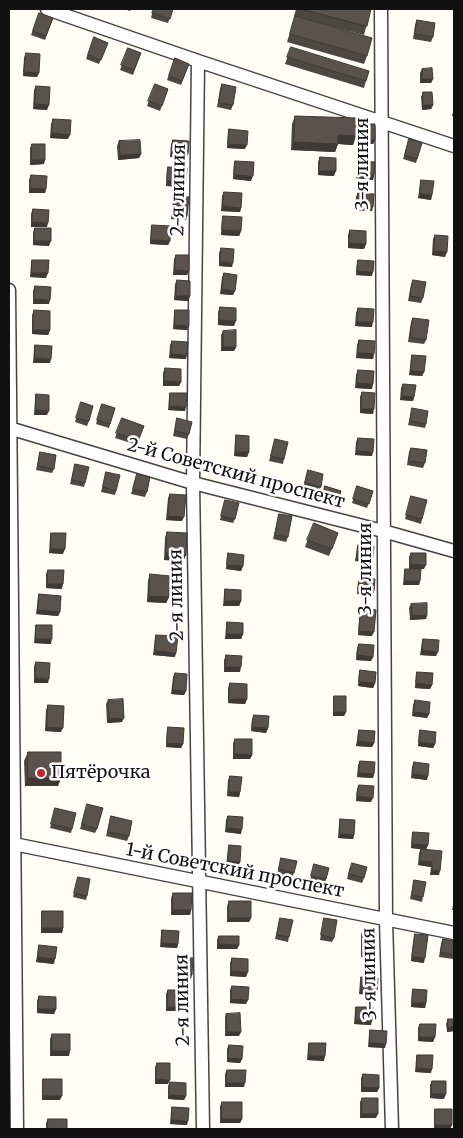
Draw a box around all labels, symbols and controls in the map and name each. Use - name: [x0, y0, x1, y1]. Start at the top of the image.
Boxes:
- street label: 3-я линия: [352, 118, 374, 210]
- street label: 2-я линия: [167, 144, 191, 236]
- street label: 2-й Советский проспект: [125, 435, 347, 513]
- street label: 3-я линия: [355, 523, 377, 615]
- street label: 2-я линия: [165, 549, 189, 641]
- place label: Пятёрочка: [51, 762, 150, 784]
- marker: Пятёрочка: [35, 767, 47, 779]
- street label: 1-й Советский проспект: [124, 839, 346, 903]
- street label: 3-я линия: [358, 927, 382, 1021]
- street label: 2-я линия: [171, 954, 195, 1046]

